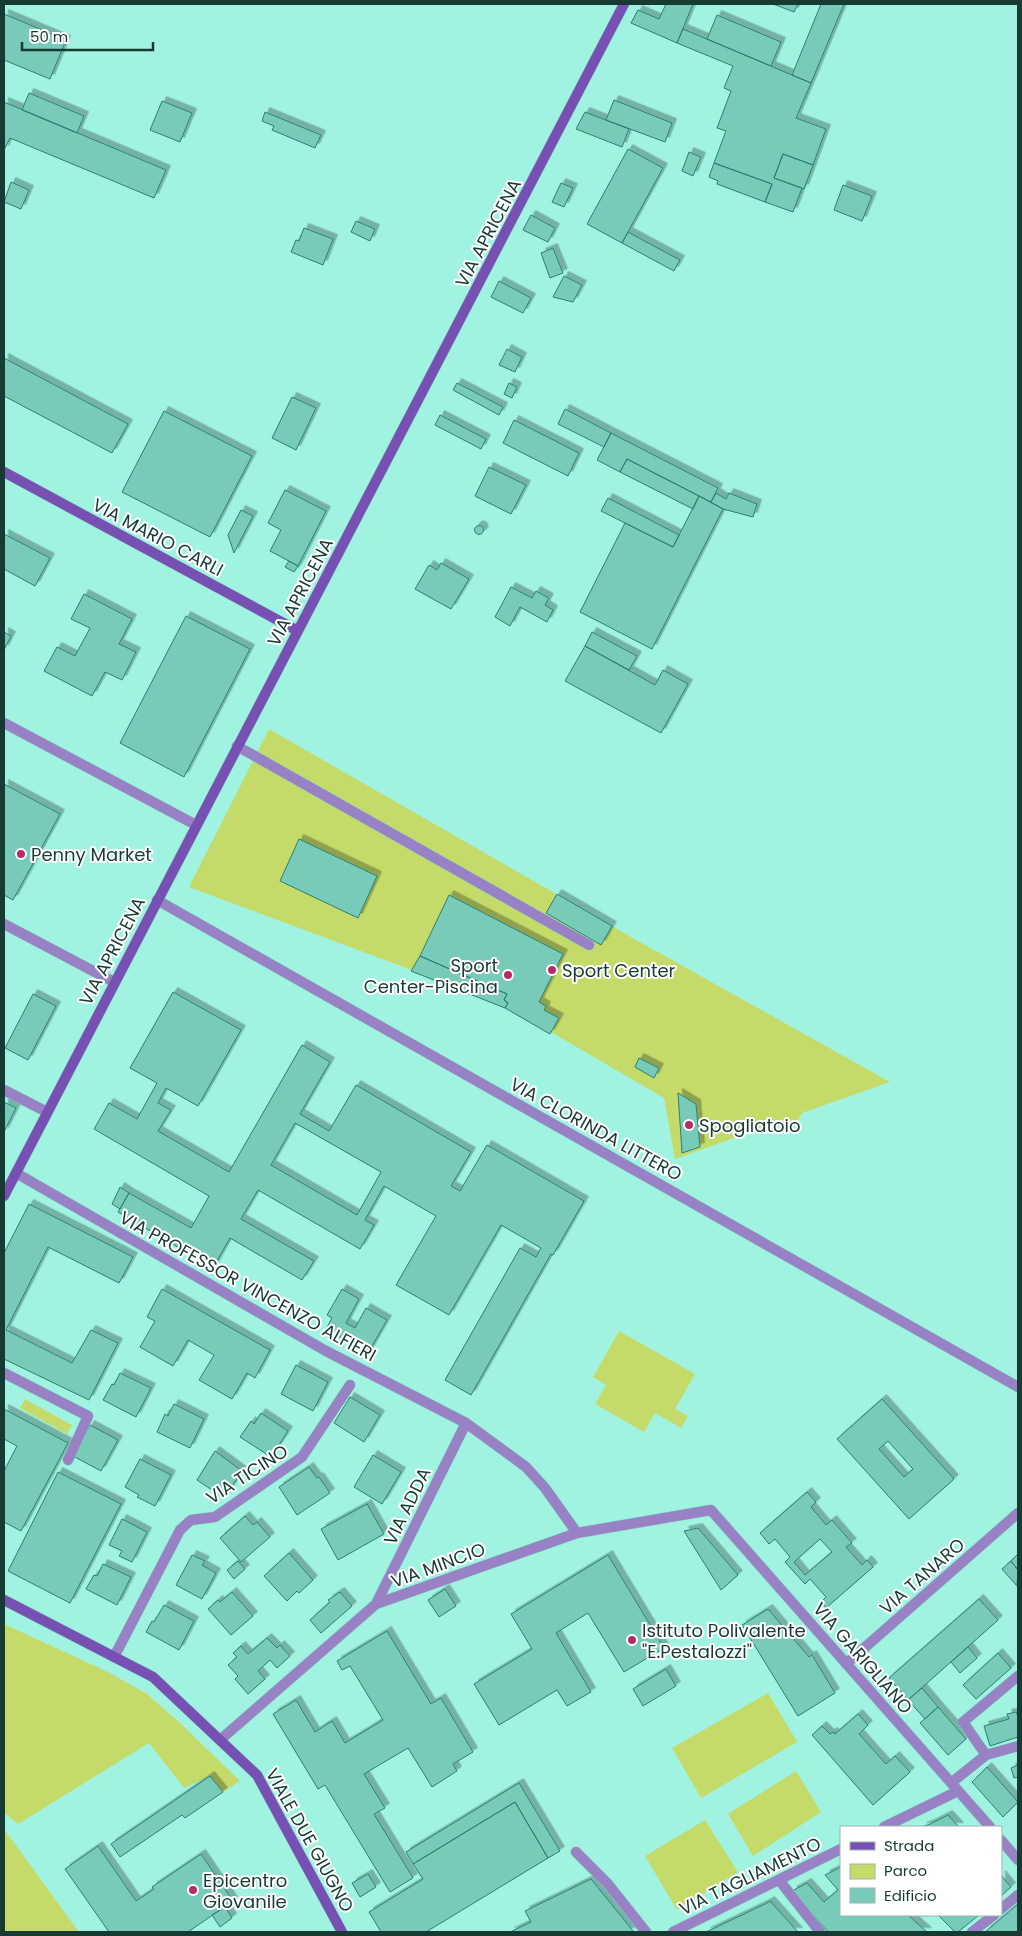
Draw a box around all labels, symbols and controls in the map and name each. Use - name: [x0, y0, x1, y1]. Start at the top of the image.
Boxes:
- scale bar: [22, 20, 154, 52]
- text: 50 m: [30, 26, 68, 47]
- street label: VIA APRICENA: [449, 174, 527, 292]
- street label: VIA MARIO CARLI: [88, 492, 228, 582]
- street label: VIA APRICENA: [261, 533, 339, 651]
- place label: Penny Market: [31, 842, 152, 867]
- marker: Penny Market: [15, 848, 27, 860]
- street label: VIA APRICENA: [73, 892, 151, 1010]
- place label: Sport Center-Piscina: [364, 953, 498, 999]
- place label: Sport Center: [562, 958, 676, 983]
- marker: Sport Center: [546, 964, 558, 976]
- marker: Sport Center-Piscina: [502, 969, 514, 981]
- street label: VIA CLORINDA LITTERO: [506, 1071, 686, 1187]
- place label: Spogliatoio: [699, 1113, 800, 1138]
- marker: Spogliatoio: [683, 1119, 695, 1131]
- street label: VIA PROFESSOR VINCENZO ALFIERI: [115, 1205, 381, 1367]
- street label: VIA TICINO: [201, 1438, 293, 1510]
- street label: VIA ADDA: [378, 1463, 436, 1549]
- street label: VIA TANARO: [874, 1532, 970, 1620]
- street label: VIA MINCIO: [387, 1536, 489, 1594]
- street label: VIA GARIGLIANO: [808, 1597, 918, 1719]
- place label: Istituto Polivalente "E.Pestalozzi": [642, 1618, 806, 1664]
- marker: Istituto Polivalente "E.Pestalozzi": [626, 1634, 638, 1646]
- street label: VIALE DUE GIUGNO: [260, 1764, 360, 1916]
- legend: [840, 1826, 1002, 1916]
- street label: VIA TAGLIAMENTO: [675, 1831, 825, 1921]
- text: Strada: [884, 1835, 934, 1856]
- text: Parco: [884, 1860, 927, 1881]
- place label: Epicentro Giovanile: [203, 1868, 287, 1914]
- marker: Epicentro Giovanile: [187, 1884, 199, 1896]
- text: Edificio: [884, 1885, 937, 1906]

